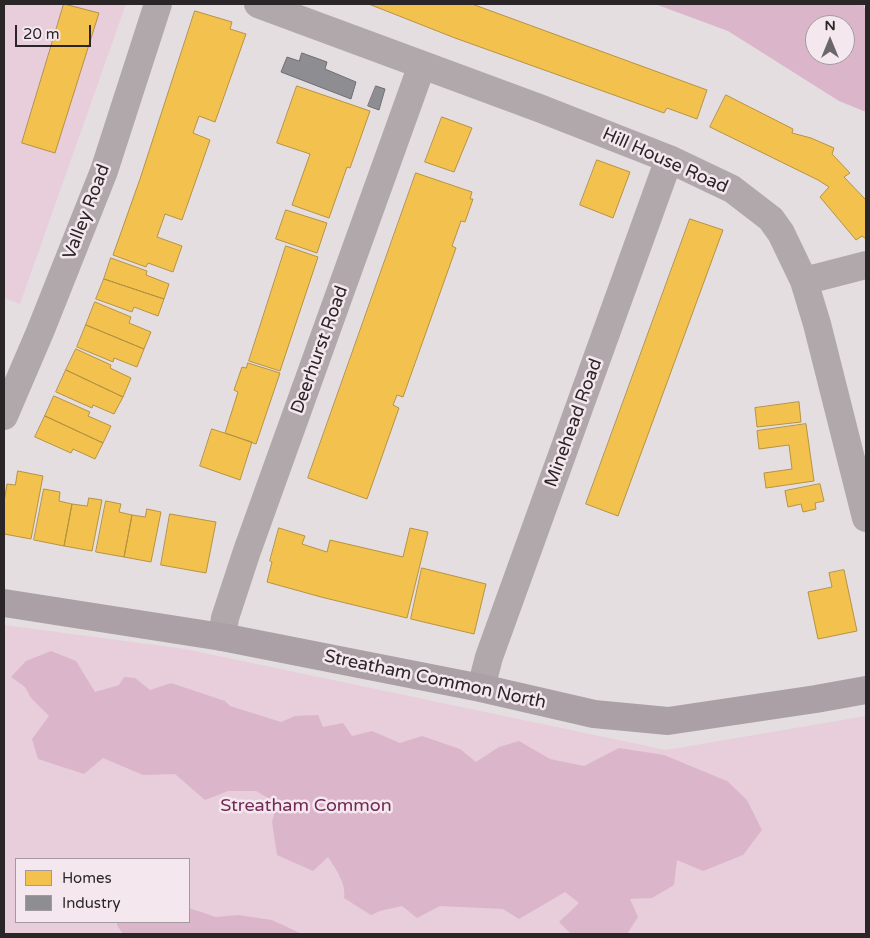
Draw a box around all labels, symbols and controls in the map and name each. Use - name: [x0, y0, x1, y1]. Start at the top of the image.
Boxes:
- scale bar: [18, 15, 94, 47]
- north arrow: [805, 15, 855, 65]
- text: N: [824, 17, 836, 34]
- text: 20 m: [23, 25, 60, 43]
- street label: Hill House Road: [599, 124, 731, 198]
- street label: Valley Road: [59, 161, 115, 263]
- street label: Deerhurst Road: [287, 283, 353, 417]
- street label: Minehead Road: [541, 356, 607, 490]
- street label: Streatham Common North: [322, 646, 548, 714]
- park label: Streatham Common: [220, 795, 392, 817]
- legend: [15, 858, 190, 923]
- text: Homes: [62, 869, 112, 887]
- text: Industry: [62, 894, 121, 912]

